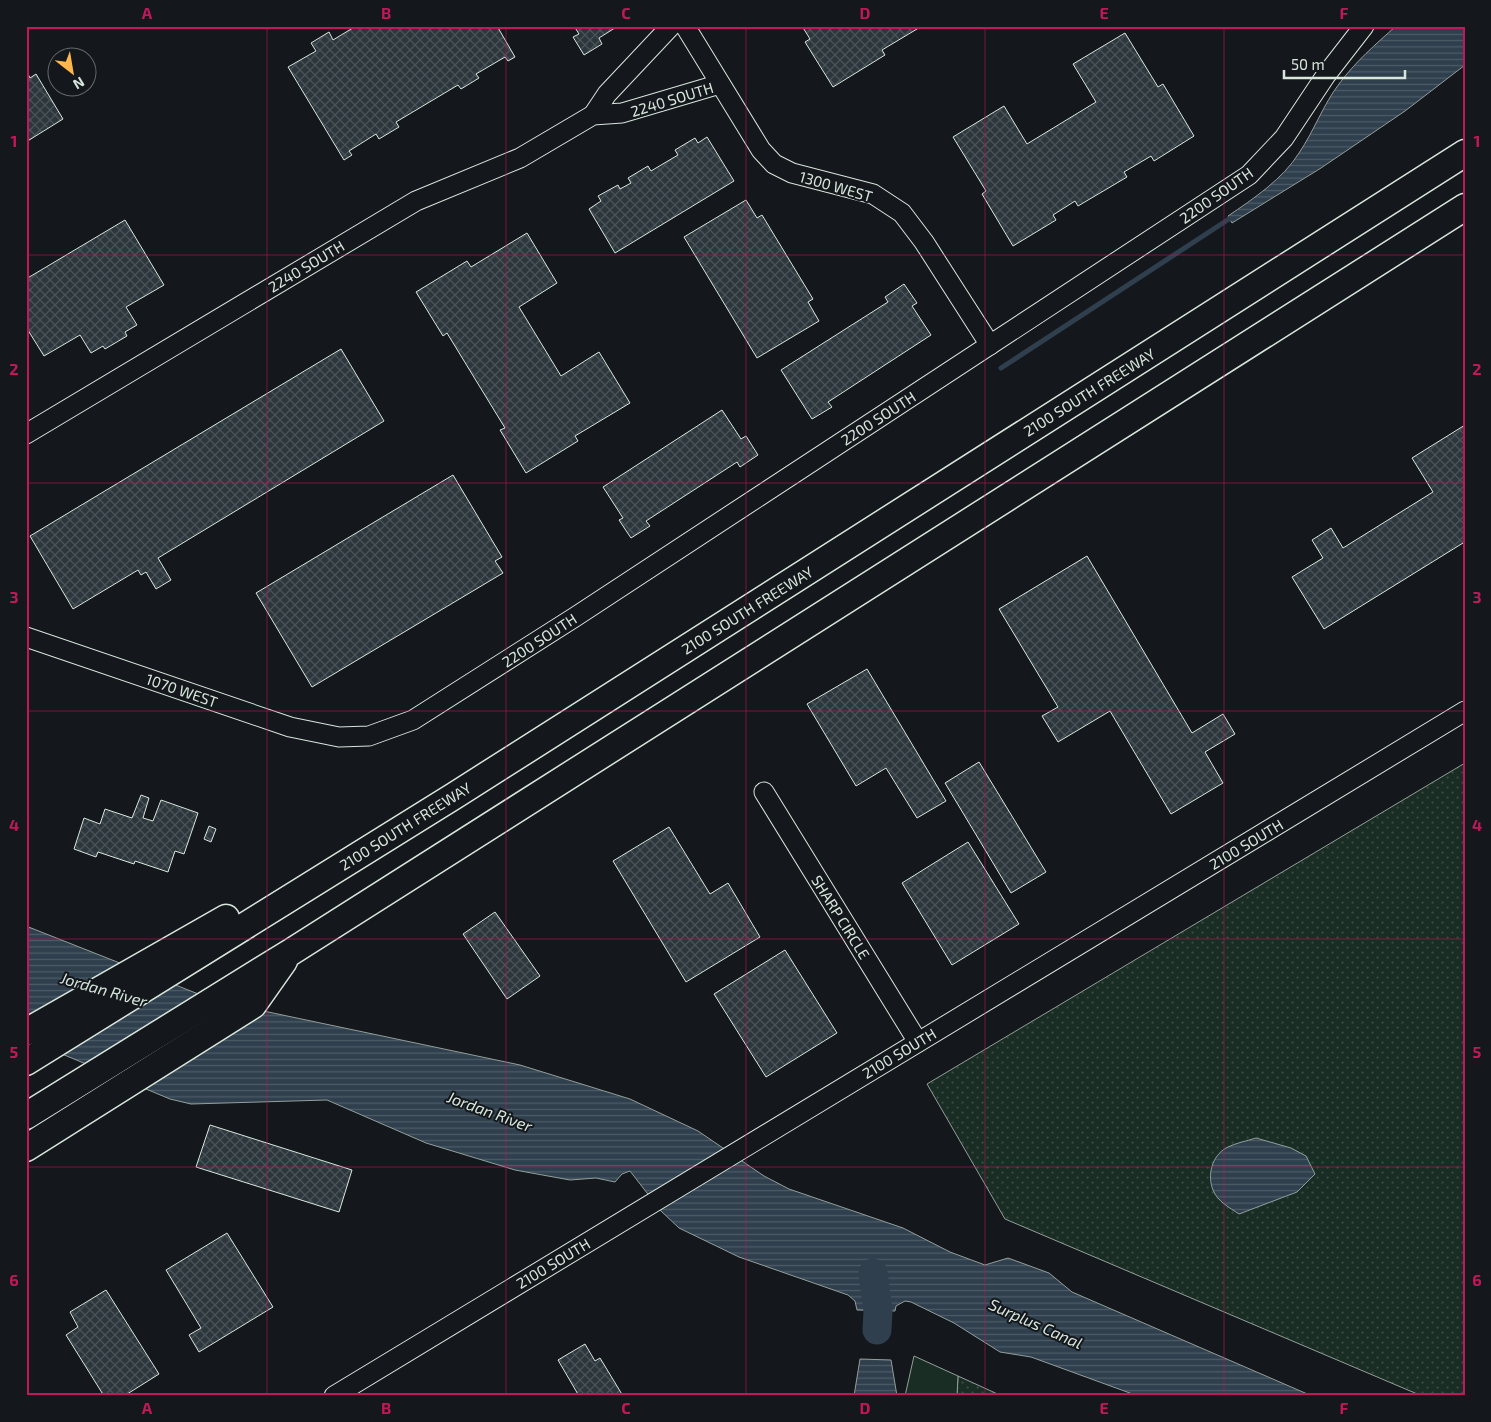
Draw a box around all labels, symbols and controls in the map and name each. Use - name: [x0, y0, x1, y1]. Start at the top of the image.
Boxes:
- text: A: [142, 3, 153, 22]
- text: B: [381, 3, 391, 22]
- text: C: [621, 3, 631, 22]
- text: D: [860, 3, 871, 22]
- text: E: [1099, 3, 1109, 22]
- text: F: [1340, 3, 1349, 22]
- north arrow: [48, 48, 98, 98]
- scale bar: [1284, 48, 1405, 80]
- text: 50 m: [1291, 55, 1325, 73]
- text: N: [70, 74, 88, 93]
- street label: 2240 SOUTH: [628, 78, 716, 120]
- text: 1: [11, 131, 17, 150]
- text: 1: [1474, 131, 1480, 150]
- street label: 2200 SOUTH: [1176, 163, 1256, 227]
- street label: 1300 WEST: [797, 167, 875, 205]
- street label: 2240 SOUTH: [265, 236, 347, 296]
- street label: 2100 SOUTH FREEWAY: [1020, 344, 1158, 440]
- text: 2: [9, 359, 19, 378]
- text: 2: [1472, 359, 1482, 378]
- street label: 2200 SOUTH: [837, 387, 919, 449]
- street label: 2100 SOUTH FREEWAY: [678, 562, 816, 658]
- text: 3: [9, 587, 19, 606]
- text: 3: [1472, 587, 1482, 606]
- street label: 2200 SOUTH: [498, 609, 580, 671]
- street label: 1070 WEST: [144, 669, 220, 711]
- street label: 2100 SOUTH FREEWAY: [336, 778, 474, 874]
- text: 4: [9, 815, 19, 834]
- street label: 2100 SOUTH: [1206, 815, 1286, 873]
- text: 4: [1472, 815, 1482, 834]
- street label: SHARP CIRCLE: [808, 872, 874, 962]
- water label: Jordan River: [58, 967, 150, 1011]
- street label: 2100 SOUTH: [859, 1024, 939, 1082]
- text: 5: [10, 1042, 19, 1061]
- text: 5: [1473, 1042, 1482, 1061]
- water label: Jordan River: [444, 1086, 536, 1135]
- street label: 2100 SOUTH: [513, 1234, 593, 1292]
- text: 6: [9, 1270, 19, 1289]
- text: 6: [1472, 1270, 1482, 1289]
- water label: Surplus Canal: [986, 1294, 1086, 1352]
- text: A: [142, 1398, 153, 1417]
- text: B: [381, 1398, 391, 1417]
- text: C: [621, 1398, 631, 1417]
- text: D: [860, 1398, 871, 1417]
- text: E: [1099, 1398, 1109, 1417]
- text: F: [1340, 1398, 1349, 1417]

